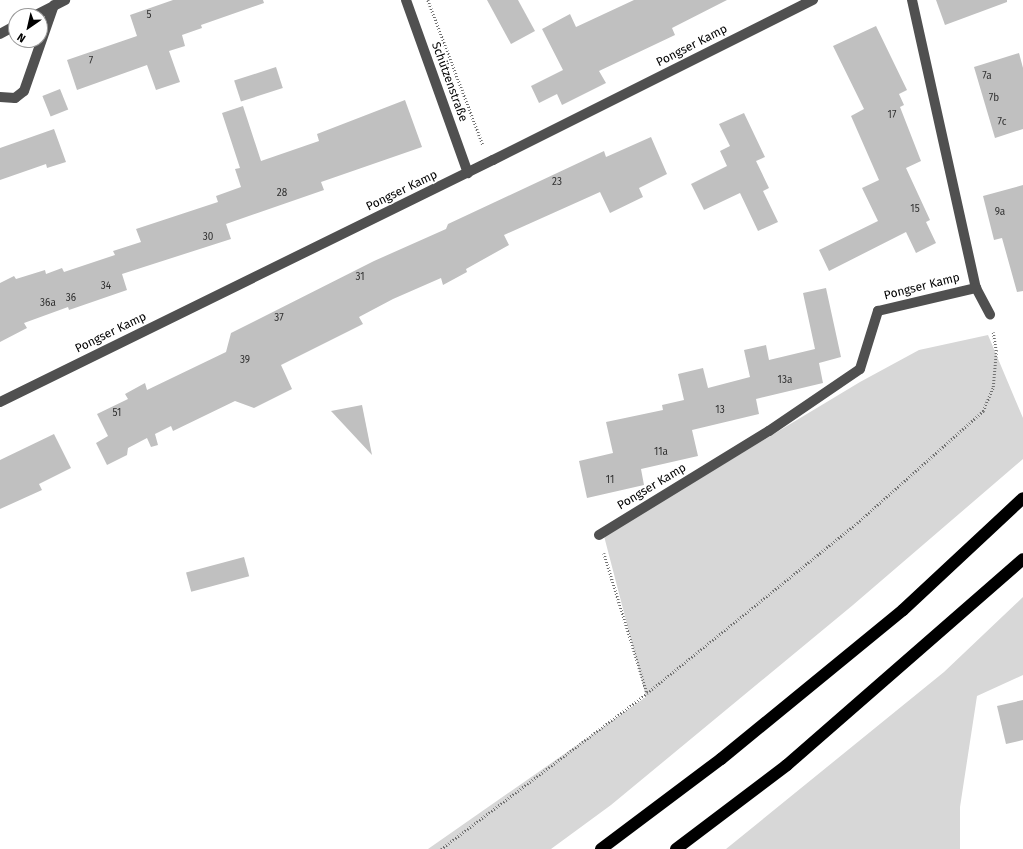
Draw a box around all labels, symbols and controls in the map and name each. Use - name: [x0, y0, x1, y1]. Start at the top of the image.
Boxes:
- north arrow: [8, 8, 48, 48]
- house number: 5: [146, 10, 152, 22]
- street label: Pongser Kamp: [654, 22, 730, 70]
- text: N: [15, 30, 28, 45]
- street label: Schützenstraße: [428, 40, 470, 124]
- house number: 7: [89, 56, 93, 68]
- house number: 7a: [982, 71, 992, 83]
- house number: 7b: [989, 93, 999, 105]
- house number: 17: [888, 110, 896, 122]
- house number: 7c: [998, 117, 1006, 129]
- street label: Pongser Kamp: [364, 168, 440, 214]
- house number: 23: [552, 177, 562, 189]
- house number: 28: [277, 188, 287, 200]
- house number: 15: [910, 204, 920, 216]
- house number: 9a: [995, 207, 1005, 219]
- house number: 30: [203, 232, 213, 244]
- street label: Pongser Kamp: [883, 271, 961, 303]
- house number: 31: [355, 272, 365, 284]
- house number: 34: [101, 281, 111, 293]
- house number: 36: [66, 293, 76, 305]
- house number: 36a: [40, 298, 56, 310]
- street label: Pongser Kamp: [73, 310, 149, 356]
- house number: 37: [274, 313, 284, 325]
- house number: 39: [240, 355, 250, 367]
- house number: 13a: [778, 375, 792, 387]
- house number: 13: [715, 405, 725, 417]
- house number: 51: [113, 408, 121, 420]
- house number: 11a: [654, 447, 668, 459]
- street label: Pongser Kamp: [615, 461, 689, 513]
- house number: 11: [606, 475, 614, 487]

